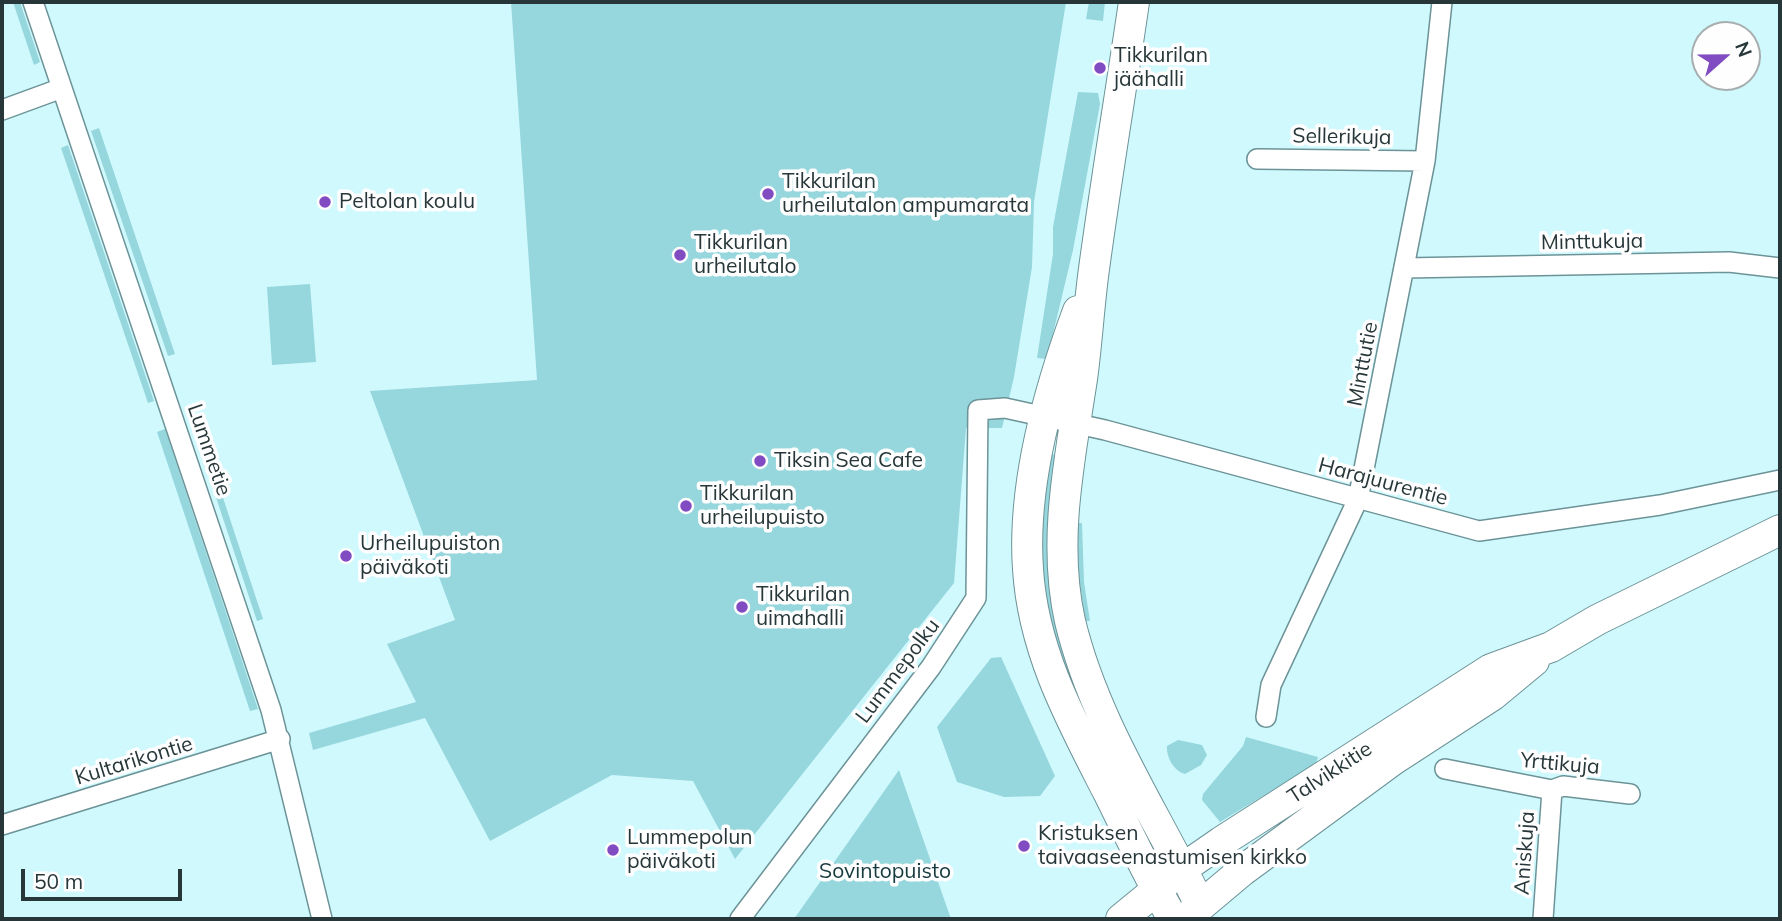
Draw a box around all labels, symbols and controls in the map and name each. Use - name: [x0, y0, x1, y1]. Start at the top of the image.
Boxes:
- north arrow: [1691, 21, 1761, 91]
- text: N: [1730, 38, 1758, 60]
- place label: Tikkurilan jäähalli: [1114, 43, 1208, 93]
- marker: Tikkurilan jäähalli: [1092, 60, 1108, 76]
- street label: Sellerikuja: [1292, 124, 1392, 150]
- place label: Tikkurilan urheilutalon ampumarata: [782, 169, 1029, 219]
- marker: Tikkurilan urheilutalon ampumarata: [760, 186, 776, 202]
- place label: Peltolan koulu: [339, 189, 475, 215]
- marker: Peltolan koulu: [317, 194, 333, 210]
- street label: Minttukuja: [1541, 229, 1643, 255]
- place label: Tikkurilan urheilutalo: [694, 230, 797, 280]
- marker: Tikkurilan urheilutalo: [672, 247, 688, 263]
- street label: Minttutie: [1342, 320, 1384, 408]
- street label: Lummetie: [182, 401, 236, 499]
- place label: Tiksin Sea Cafe: [774, 448, 923, 474]
- marker: Tiksin Sea Cafe: [752, 453, 768, 469]
- street label: Harajuurentie: [1315, 453, 1451, 511]
- place label: Tikkurilan urheilupuisto: [700, 481, 825, 531]
- marker: Tikkurilan urheilupuisto: [678, 498, 694, 514]
- place label: Urheilupuiston päiväkoti: [360, 531, 500, 581]
- marker: Urheilupuiston päiväkoti: [338, 548, 354, 564]
- place label: Tikkurilan uimahalli: [756, 582, 850, 632]
- marker: Tikkurilan uimahalli: [734, 599, 750, 615]
- street label: Lummepolku: [851, 614, 945, 728]
- street label: Kultarikontie: [72, 731, 196, 791]
- street label: Talvikkitie: [1283, 737, 1377, 809]
- street label: Yrttikuja: [1519, 748, 1601, 780]
- street label: Aniskuja: [1510, 810, 1540, 896]
- place label: Kristuksen taivaaseenastumisen kirkko: [1038, 821, 1307, 871]
- place label: Lummepolun päiväkoti: [627, 825, 753, 875]
- marker: Kristuksen taivaaseenastumisen kirkko: [1016, 838, 1032, 854]
- marker: Lummepolun päiväkoti: [605, 842, 621, 858]
- scale bar: [24, 855, 186, 899]
- park label: Sovintopuisto: [819, 859, 951, 885]
- text: 50 m: [34, 868, 83, 894]

